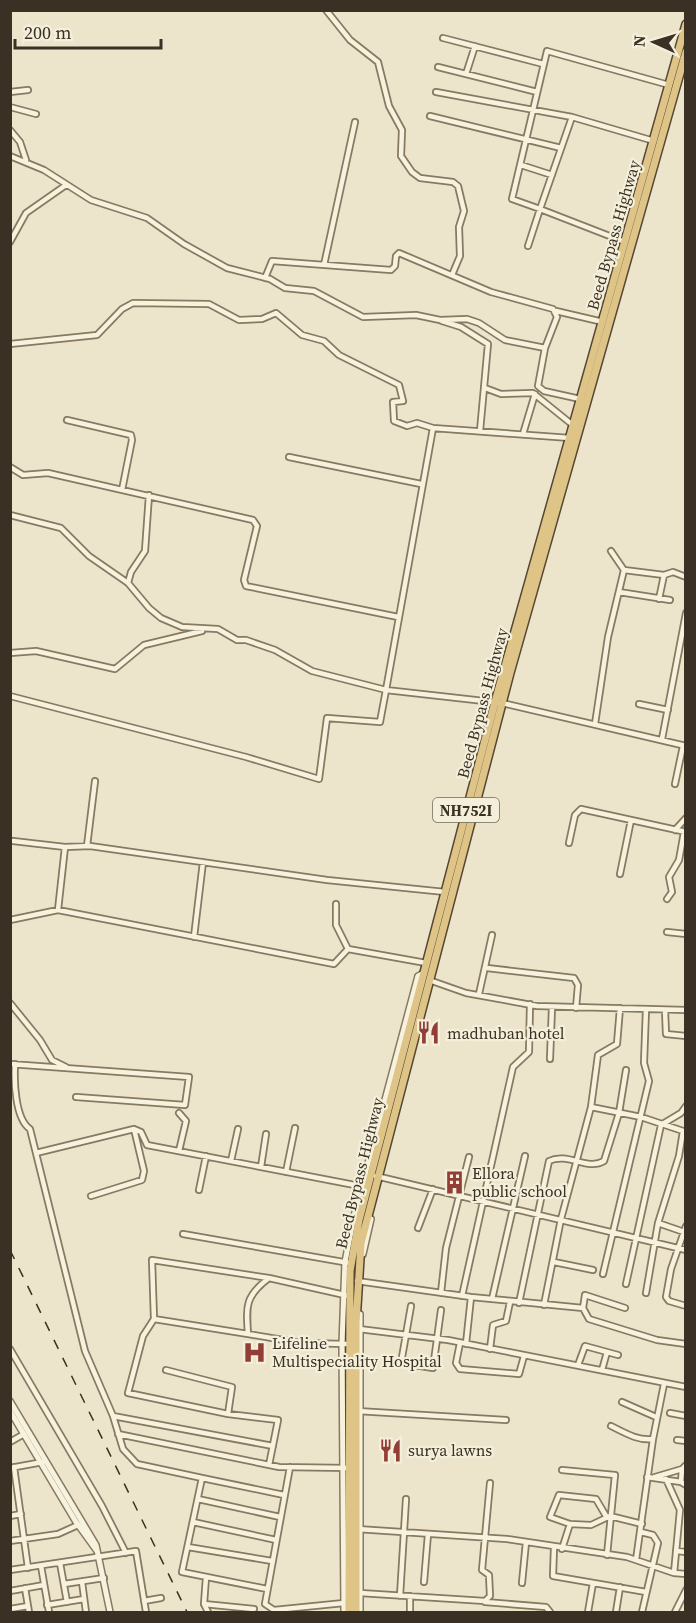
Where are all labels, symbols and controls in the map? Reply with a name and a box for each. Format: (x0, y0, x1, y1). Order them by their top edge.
scale bar (15, 12, 160, 50)
north arrow (624, 12, 684, 72)
text: 200 m (24, 20, 71, 45)
text: N (628, 34, 650, 48)
street label: Beed Bypass Highway (581, 157, 645, 313)
street label: Beed Bypass Highway (451, 624, 513, 781)
road number: NH752I (433, 798, 499, 822)
restaurant icon: madhuban hotel (416, 1020, 442, 1046)
place label: madhuban hotel (447, 1022, 565, 1044)
street label: Beed Bypass Highway (330, 1094, 389, 1251)
place label: Ellora public school (472, 1162, 567, 1202)
building icon: Ellora public school (441, 1169, 467, 1195)
place label: Lifeline Multispeciality Hospital (272, 1332, 442, 1372)
hospital icon: Lifeline Multispeciality Hospital (241, 1339, 267, 1365)
restaurant icon: surya lawns (377, 1437, 403, 1463)
place label: surya lawns (408, 1439, 492, 1461)

